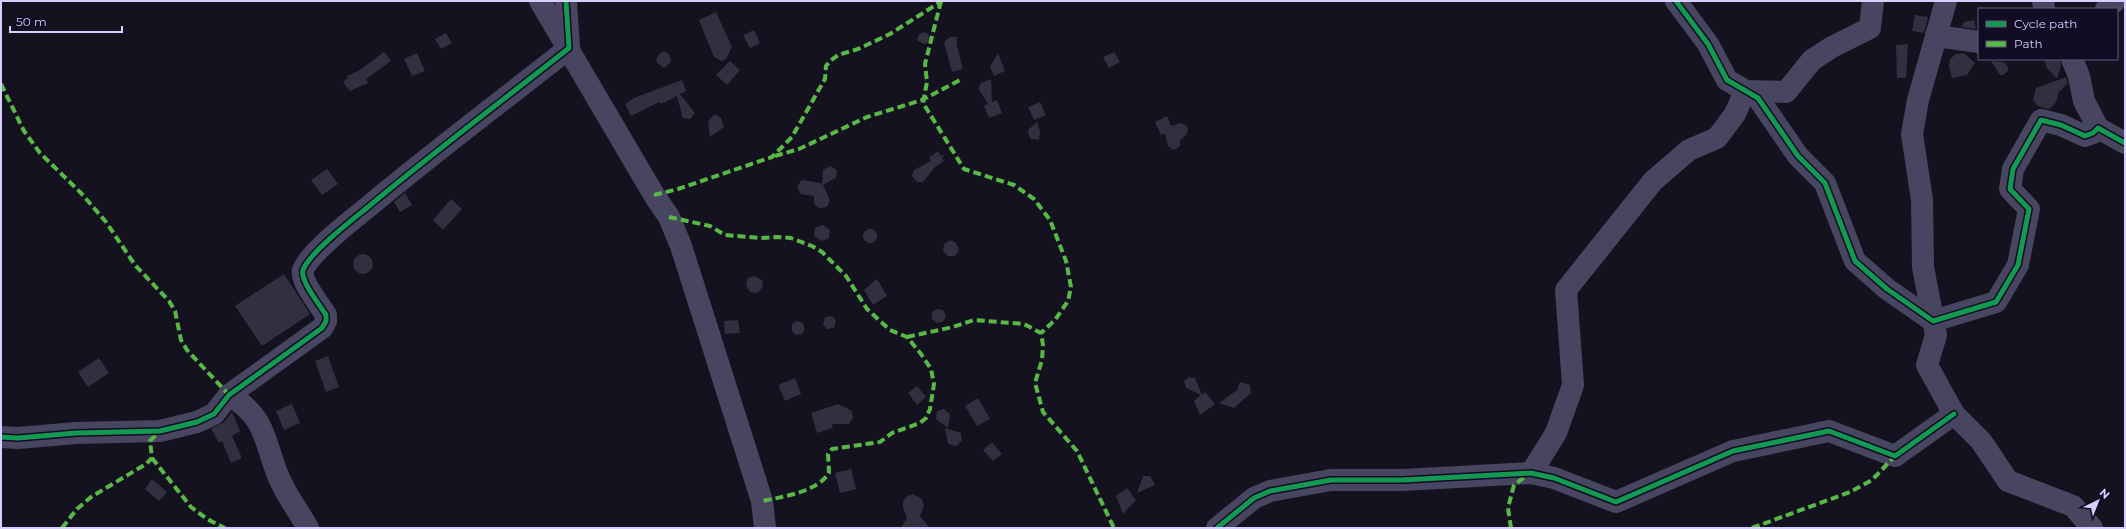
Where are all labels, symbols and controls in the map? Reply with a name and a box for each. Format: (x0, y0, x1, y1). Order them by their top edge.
scale bar (10, 8, 122, 34)
legend (1978, 8, 2118, 60)
text: 50 m (16, 14, 47, 29)
text: Cycle path (2014, 16, 2077, 31)
text: Path (2014, 36, 2043, 51)
north arrow (2078, 481, 2118, 521)
text: N (2097, 486, 2113, 502)

